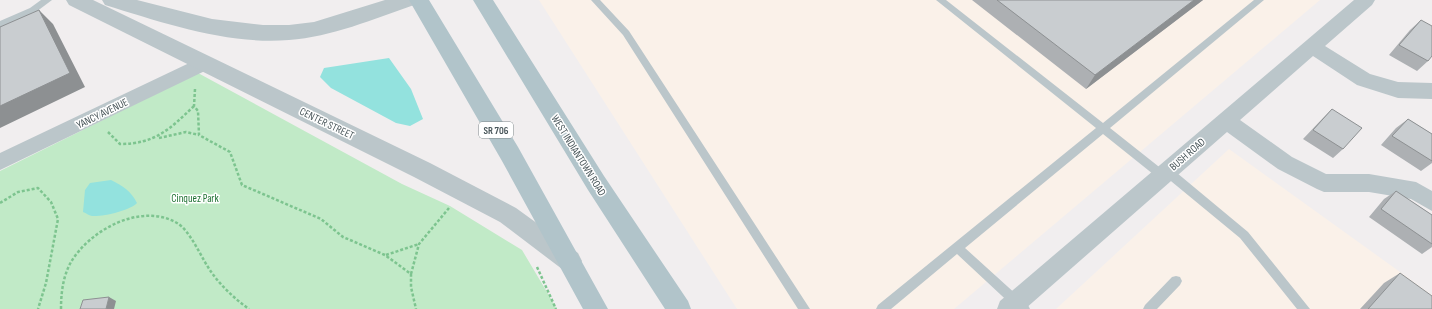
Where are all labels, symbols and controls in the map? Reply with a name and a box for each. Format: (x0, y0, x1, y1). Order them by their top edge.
street label: YANCY AVENUE (74, 95, 130, 131)
street label: CENTER STREET (297, 105, 357, 142)
street label: WEST INDIANTOWN ROAD (548, 112, 609, 198)
road number: SR 706 (479, 122, 513, 138)
street label: BUSH ROAD (1167, 135, 1208, 173)
park label: Cinquez Park (171, 192, 220, 205)

